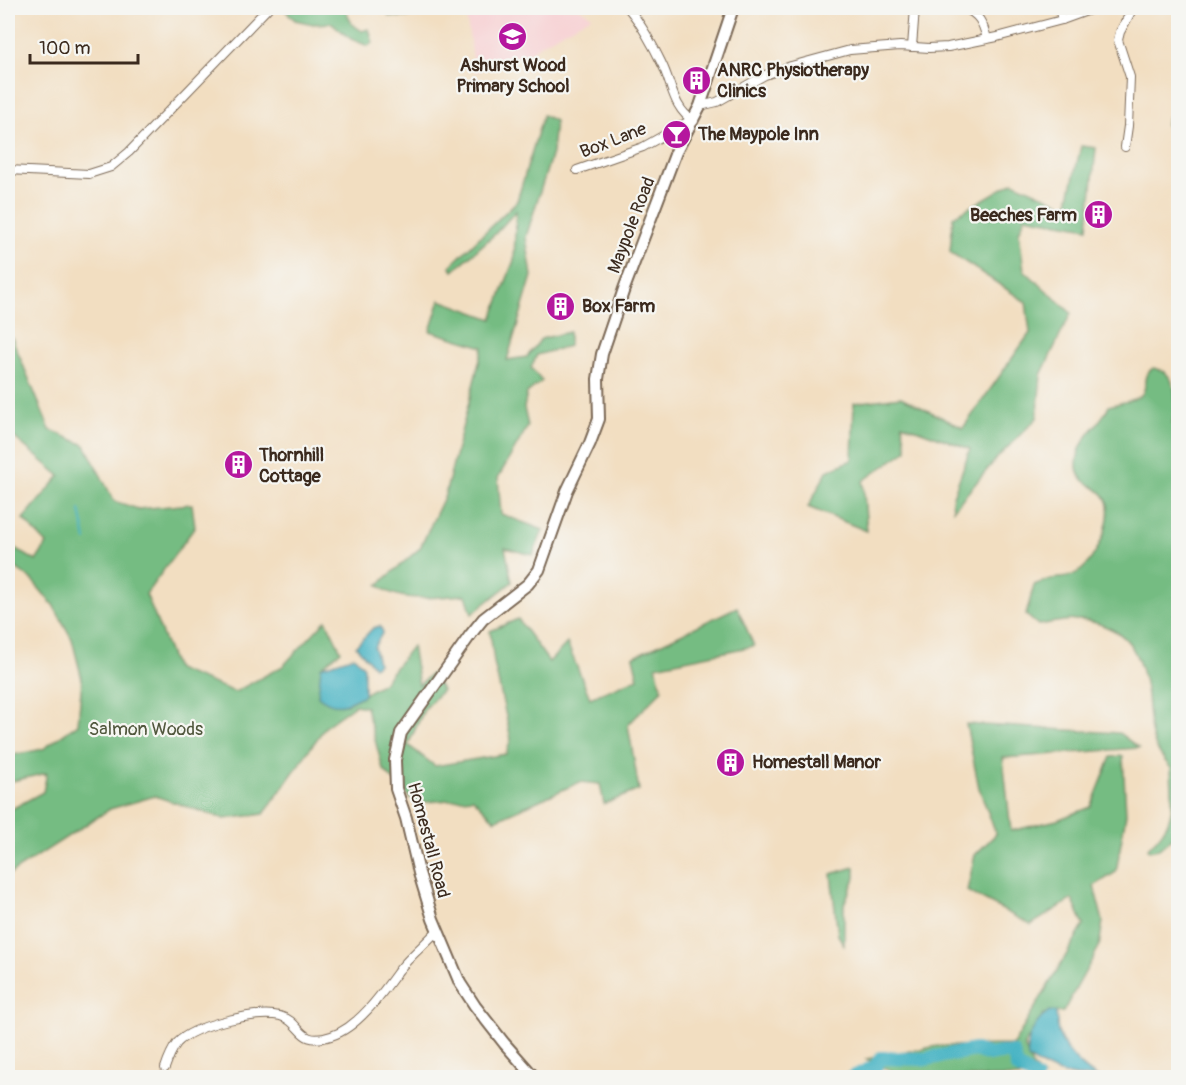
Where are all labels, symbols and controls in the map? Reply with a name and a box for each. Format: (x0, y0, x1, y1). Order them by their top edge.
school or university icon: Ashurst Wood Primary School (497, 20, 529, 52)
scale bar (30, 27, 138, 65)
text: 100 m (39, 37, 91, 60)
place label: Ashurst Wood Primary School (457, 54, 569, 98)
place label: ANRC Physiotherapy Clinics (717, 59, 869, 103)
building icon: ANRC Physiotherapy Clinics (680, 64, 712, 96)
street label: Box Lane (577, 117, 650, 164)
bar icon: The Maypole Inn (661, 118, 693, 150)
place label: The Maypole Inn (697, 123, 819, 146)
street label: Maypole Road (603, 174, 660, 277)
building icon: Beeches Farm (1082, 199, 1114, 231)
place label: Beeches Farm (970, 204, 1077, 227)
building icon: Box Farm (545, 290, 577, 322)
place label: Box Farm (582, 295, 655, 318)
place label: Thornhill Cottage (258, 444, 324, 488)
building icon: Thornhill Cottage (222, 449, 254, 481)
park label: Salmon Woods (89, 718, 203, 741)
building icon: Homestall Manor (715, 746, 747, 778)
place label: Homestall Manor (752, 751, 882, 774)
street label: Homestall Road (402, 780, 455, 900)

